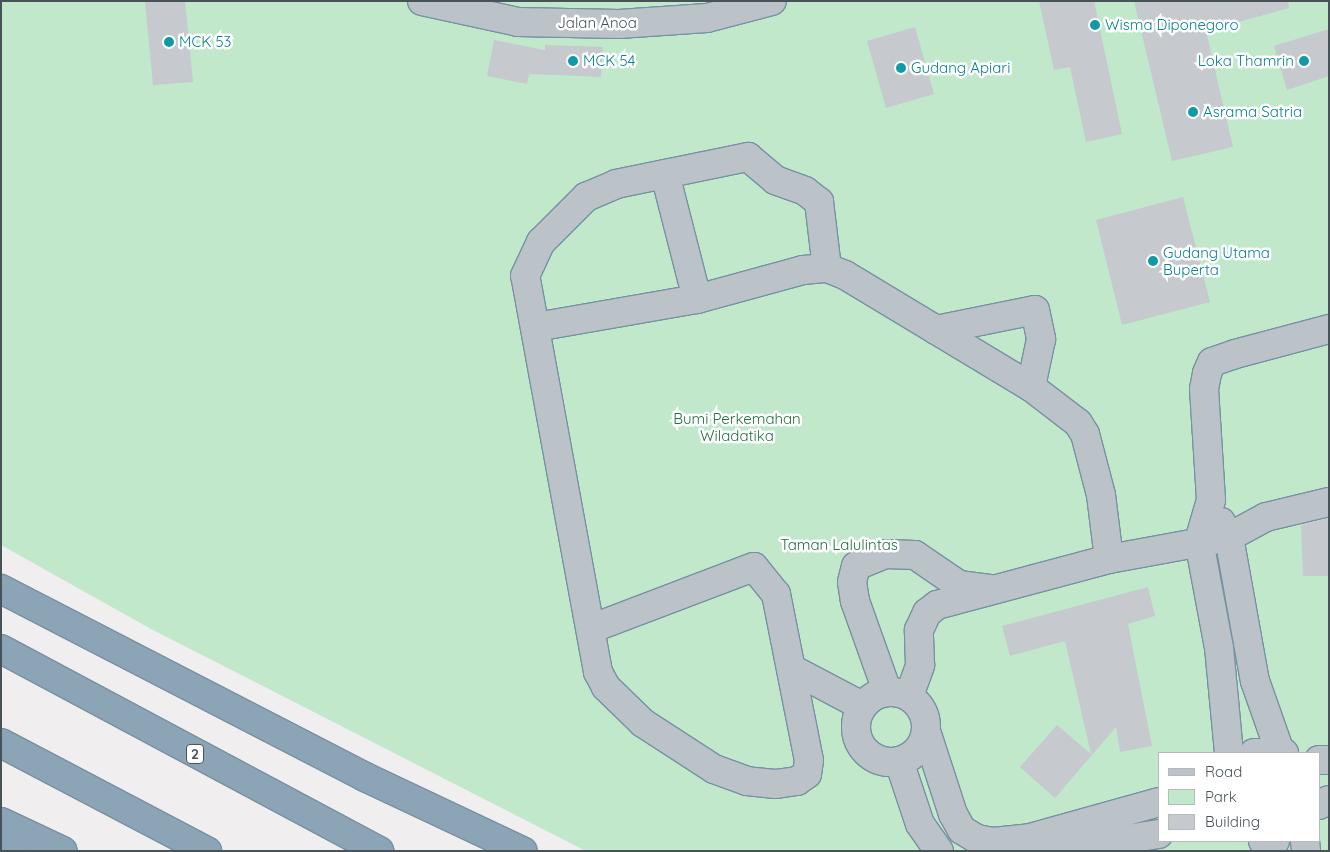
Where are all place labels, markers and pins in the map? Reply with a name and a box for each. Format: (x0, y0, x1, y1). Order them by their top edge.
place label: Wisma Diponegoro (1105, 16, 1238, 34)
marker: Wisma Diponegoro (1089, 19, 1101, 31)
place label: MCK 53 (179, 33, 231, 51)
marker: MCK 53 (163, 36, 175, 48)
place label: MCK 54 (583, 52, 635, 70)
place label: Loka Thamrin (1198, 52, 1294, 70)
marker: MCK 54 (567, 55, 579, 67)
marker: Loka Thamrin (1298, 55, 1310, 67)
place label: Gudang Apiari (911, 59, 1010, 77)
marker: Gudang Apiari (895, 62, 907, 74)
place label: Asrama Satria (1203, 103, 1302, 121)
marker: Asrama Satria (1187, 106, 1199, 118)
place label: Gudang Utama Buperta (1163, 243, 1270, 278)
marker: Gudang Utama Buperta (1147, 255, 1159, 267)

